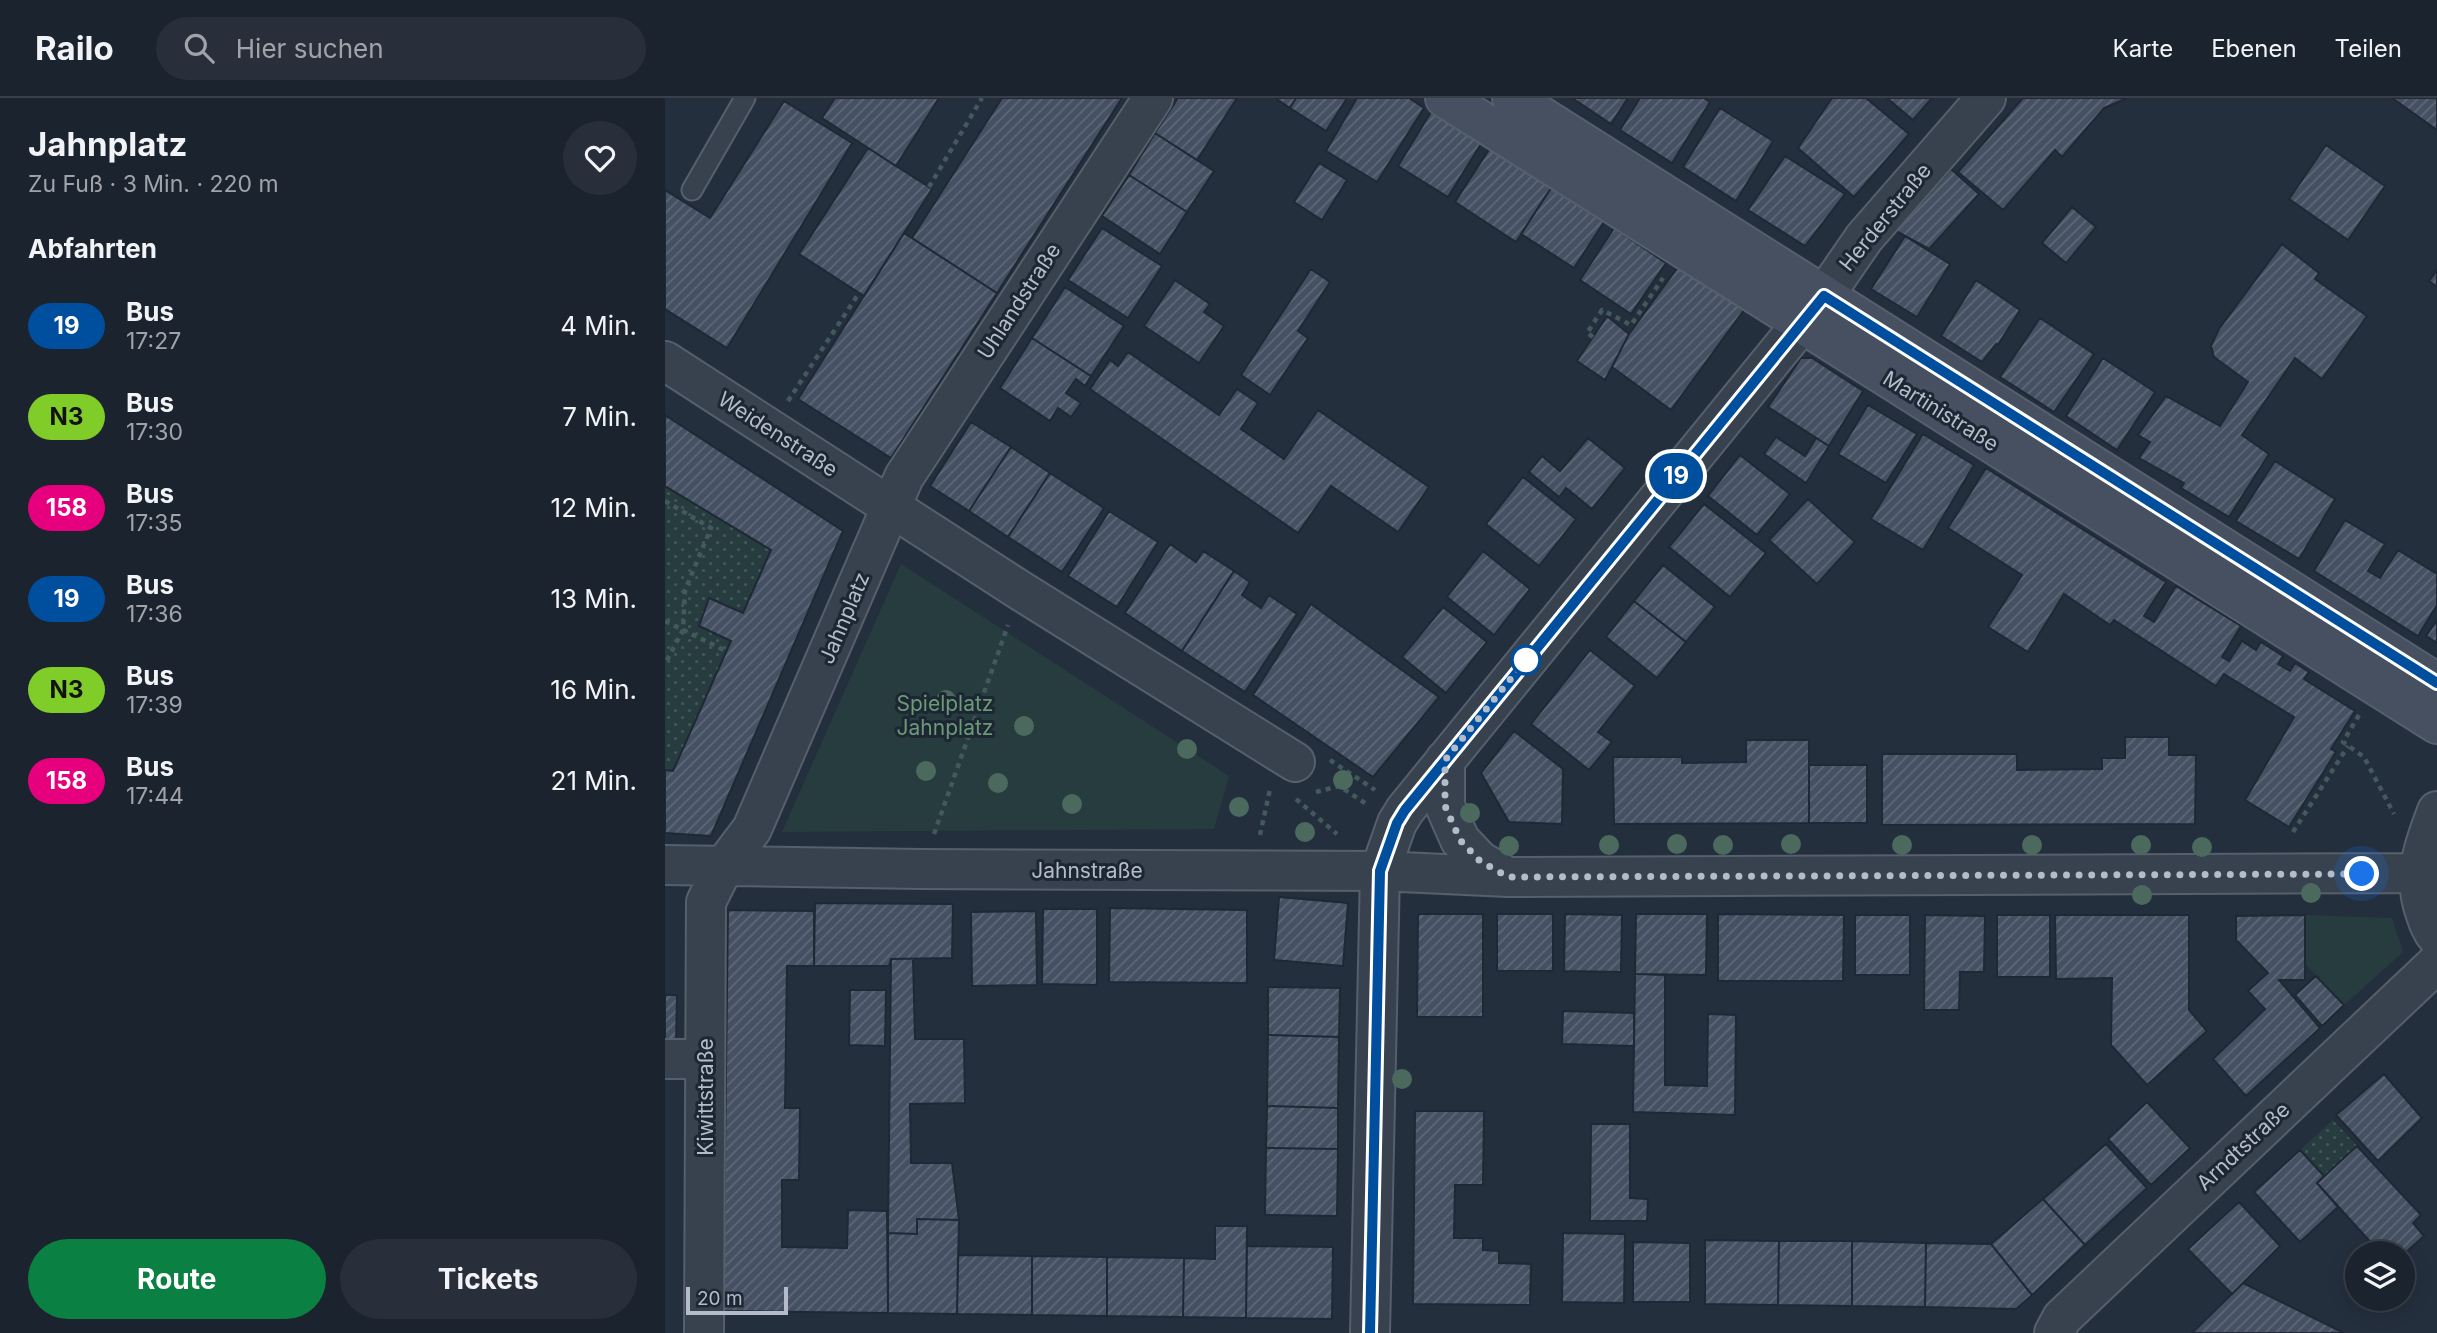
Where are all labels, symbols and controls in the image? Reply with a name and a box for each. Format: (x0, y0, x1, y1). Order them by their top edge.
search box (156, 17, 646, 80)
text: Railo (35, 28, 114, 68)
icon: search (180, 29, 218, 67)
text: Hier suchen (236, 33, 384, 64)
text: Karte (2113, 34, 2173, 63)
text: Ebenen (2211, 34, 2297, 63)
text: Teilen (2335, 34, 2402, 63)
button: heart (563, 121, 637, 195)
text: Jahnplatz (28, 124, 187, 164)
street label: Herderstraße (1834, 158, 1936, 276)
text: Zu Fuß · 3 Min. · 220 m (28, 170, 279, 198)
text: Abfahrten (28, 233, 157, 264)
street label: Uhlandstraße (972, 238, 1066, 364)
text: Bus (126, 296, 174, 327)
text: 4 Min. (560, 310, 637, 341)
text: 19 (54, 311, 79, 340)
text: 17:27 (126, 327, 181, 355)
street label: Martinistraße (1879, 366, 2003, 456)
street label: Weidenstraße (714, 386, 842, 482)
text: Bus (126, 387, 174, 418)
text: 7 Min. (562, 401, 637, 432)
text: N3 (50, 402, 83, 431)
text: 17:30 (126, 418, 183, 446)
line badge: 19 (1644, 453, 1707, 499)
text: 19 (1663, 461, 1689, 490)
text: Bus (126, 478, 174, 509)
text: 12 Min. (551, 492, 637, 523)
text: 158 (46, 493, 87, 522)
text: 17:35 (126, 509, 182, 537)
text: Bus (126, 569, 174, 600)
street label: Jahnplatz (814, 569, 874, 667)
text: 13 Min. (550, 583, 637, 614)
text: 19 (54, 584, 79, 613)
text: 17:36 (126, 600, 183, 628)
unlabelled marker (1511, 645, 1541, 675)
text: Bus (126, 660, 174, 691)
text: 16 Min. (550, 674, 637, 705)
text: N3 (50, 675, 83, 704)
text: 17:39 (126, 691, 183, 719)
park label: Spielplatz Jahnplatz (897, 691, 993, 740)
text: Bus (126, 751, 174, 782)
text: 21 Min. (551, 765, 637, 796)
text: 158 (46, 766, 87, 795)
text: 17:44 (126, 782, 184, 810)
your location (2344, 856, 2379, 891)
street label: Jahnstraße (1031, 858, 1143, 883)
street label: Kiwittstraße (693, 1038, 718, 1156)
street label: Arndtstraße (2191, 1097, 2295, 1195)
button: Route (28, 1239, 326, 1319)
button: Tickets (340, 1239, 637, 1319)
map controls (2345, 1241, 2415, 1311)
button: layers (2345, 1241, 2415, 1311)
scale bar (686, 1284, 787, 1316)
text: 20 m (697, 1287, 743, 1310)

